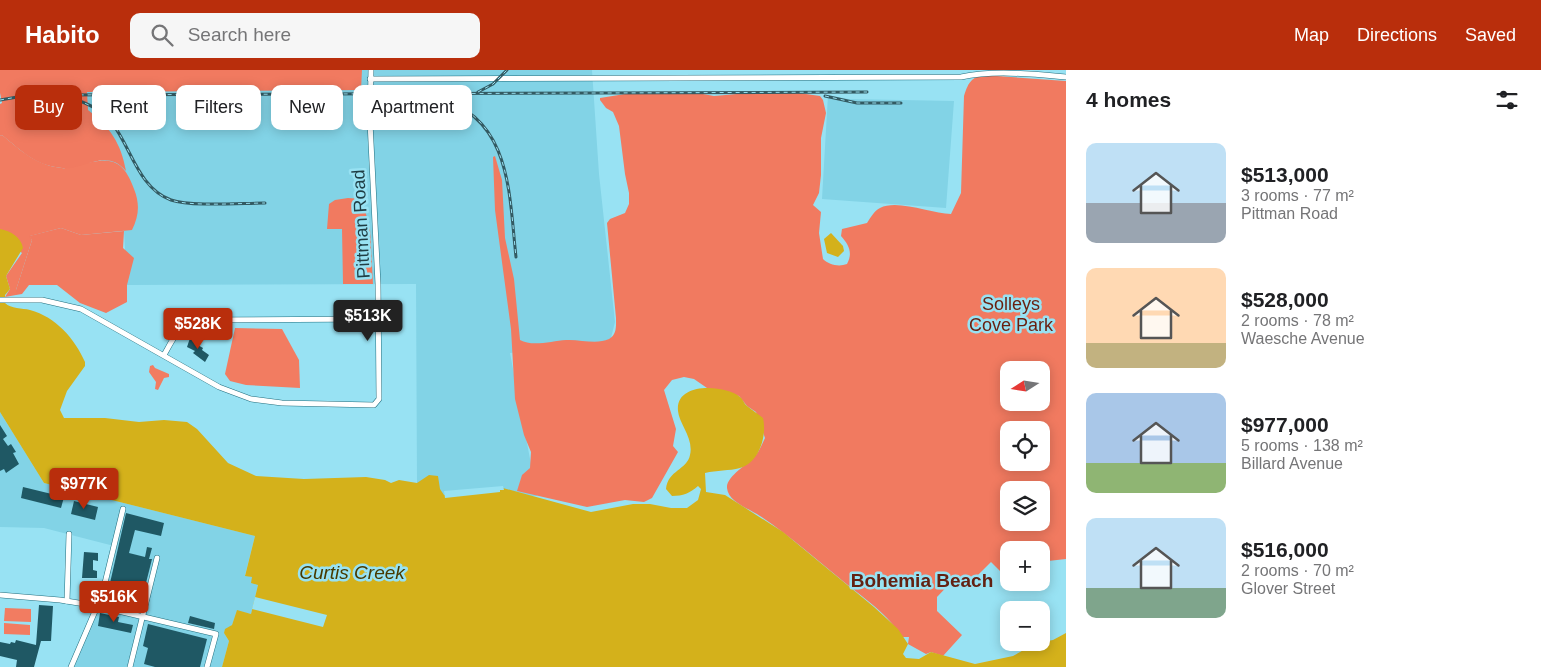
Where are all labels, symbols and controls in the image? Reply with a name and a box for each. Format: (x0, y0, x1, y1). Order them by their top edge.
search box (130, 13, 480, 58)
text: Habito (25, 21, 100, 48)
icon: search (148, 21, 176, 49)
text: Search here (188, 24, 291, 45)
text: Map (1294, 25, 1329, 45)
text: Directions (1357, 25, 1437, 45)
text: Saved (1465, 25, 1516, 45)
chip: Buy (15, 85, 82, 130)
chip: Rent (92, 85, 166, 130)
chip: Filters (176, 85, 261, 130)
chip: New (271, 85, 343, 130)
chip: Apartment (353, 85, 472, 130)
icon: filters (1493, 86, 1521, 114)
text: 4 homes (1086, 88, 1171, 111)
icon: home (1126, 163, 1186, 223)
text: $513,000 (1241, 163, 1329, 186)
street label: Pittman Road (348, 169, 374, 279)
text: 3 rooms · 77 m² (1241, 187, 1354, 204)
text: Pittman Road (1241, 205, 1338, 222)
icon: home (1126, 288, 1186, 348)
text: $528,000 (1241, 288, 1329, 311)
park label: Solleys Cove Park (969, 294, 1054, 335)
pin: $513K (333, 300, 403, 342)
text: $513K (344, 307, 392, 324)
pin: $528K (163, 308, 233, 350)
text: 2 rooms · 78 m² (1241, 312, 1354, 329)
text: $528K (174, 315, 222, 332)
text: Waesche Avenue (1241, 330, 1365, 347)
north arrow (1000, 361, 1050, 411)
map controls (1000, 361, 1050, 651)
icon: home (1126, 413, 1186, 473)
text: $977,000 (1241, 413, 1329, 436)
button: locate (1000, 421, 1050, 471)
text: 5 rooms · 138 m² (1241, 437, 1363, 454)
text: Billard Avenue (1241, 455, 1343, 472)
pin: $977K (49, 468, 119, 510)
text: $977K (60, 475, 108, 492)
button: layers (1000, 481, 1050, 531)
icon: home (1126, 538, 1186, 598)
text: $516,000 (1241, 538, 1329, 561)
button: + (1000, 541, 1050, 591)
water label: Curtis Creek (299, 562, 406, 583)
text: 2 rooms · 70 m² (1241, 562, 1354, 579)
district label: Bohemia Beach (851, 570, 993, 591)
pin: $516K (79, 580, 149, 623)
text: Glover Street (1241, 580, 1335, 597)
text: $516K (90, 588, 138, 605)
button: − (1000, 601, 1050, 651)

